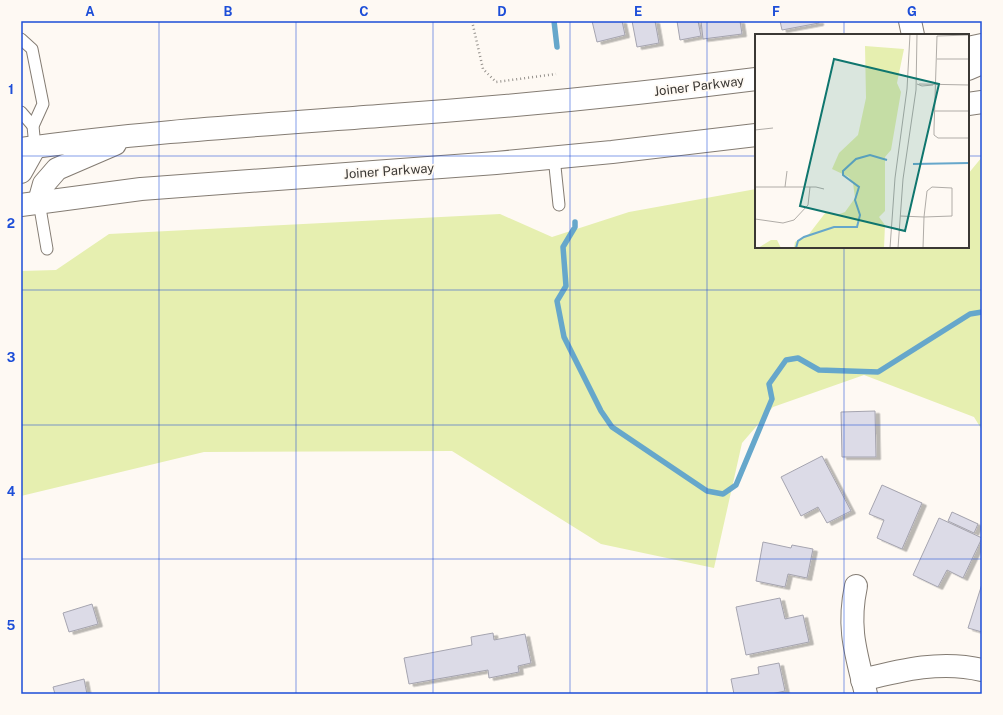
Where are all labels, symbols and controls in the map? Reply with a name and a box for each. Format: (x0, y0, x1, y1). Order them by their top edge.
text: A (85, 4, 95, 19)
text: B (224, 4, 233, 19)
text: C (359, 4, 369, 19)
text: D (497, 4, 507, 19)
text: E (634, 4, 642, 19)
text: F (772, 4, 780, 19)
text: G (907, 4, 917, 19)
inset map (755, 34, 969, 248)
street label: Joiner Parkway (653, 73, 745, 99)
text: 1 (8, 82, 14, 97)
street label: Joiner Parkway (343, 160, 435, 182)
text: 2 (7, 216, 15, 231)
text: 3 (7, 350, 16, 365)
text: 4 (7, 484, 16, 499)
text: 5 (7, 618, 16, 633)

